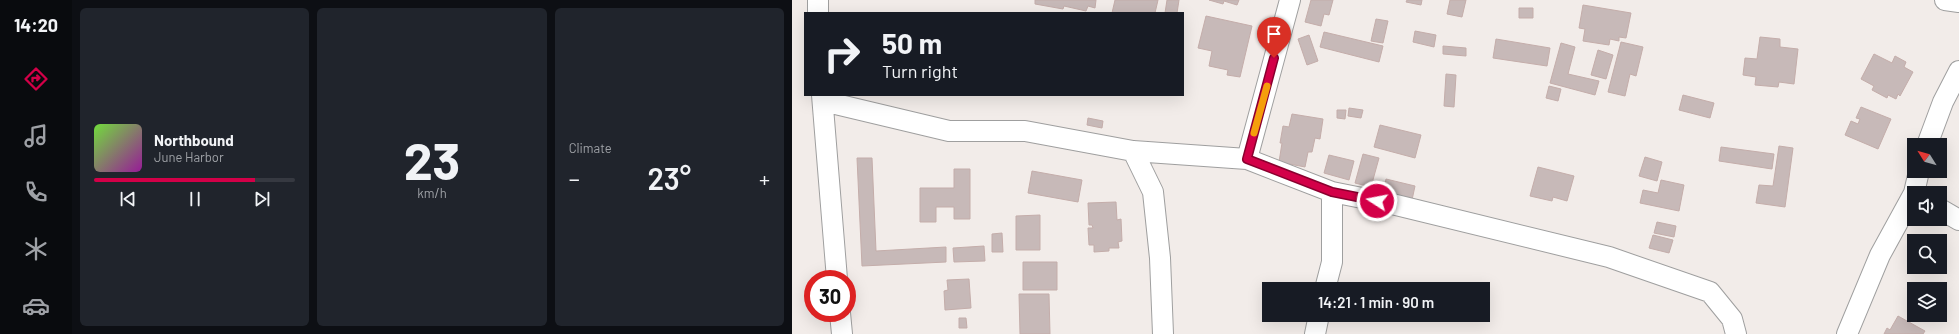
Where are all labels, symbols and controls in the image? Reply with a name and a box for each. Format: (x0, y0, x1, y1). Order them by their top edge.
text: 14:20 (14, 14, 58, 36)
pin (1257, 17, 1291, 58)
icon: arrive (1263, 23, 1285, 45)
text: 50 m (882, 26, 942, 60)
icon: right (816, 28, 868, 80)
text: Turn right (882, 60, 958, 82)
icon: directions (22, 65, 50, 93)
icon: music (22, 122, 50, 150)
text: 23 (404, 128, 460, 190)
text: Northbound (154, 131, 234, 149)
north arrow (1907, 138, 1947, 178)
map controls (1907, 138, 1947, 322)
text: Climate (569, 140, 612, 156)
text: June Harbor (154, 149, 224, 165)
text: 23° (648, 160, 691, 196)
text: − (569, 165, 580, 191)
text: + (759, 165, 770, 191)
icon: phone (22, 178, 50, 206)
position arrow (1356, 180, 1398, 222)
text: km/h (417, 185, 447, 201)
button: sound (1907, 186, 1947, 226)
icon: previous (117, 188, 139, 210)
icon: pause (184, 188, 206, 210)
icon: next (251, 188, 273, 210)
button: search (1907, 234, 1947, 274)
icon: climate (22, 235, 50, 263)
speed limit sign: 30 (804, 270, 856, 322)
button: layers (1907, 282, 1947, 322)
icon: car (22, 292, 50, 320)
text: 14:21 · 1 min · 90 m (1318, 293, 1434, 311)

